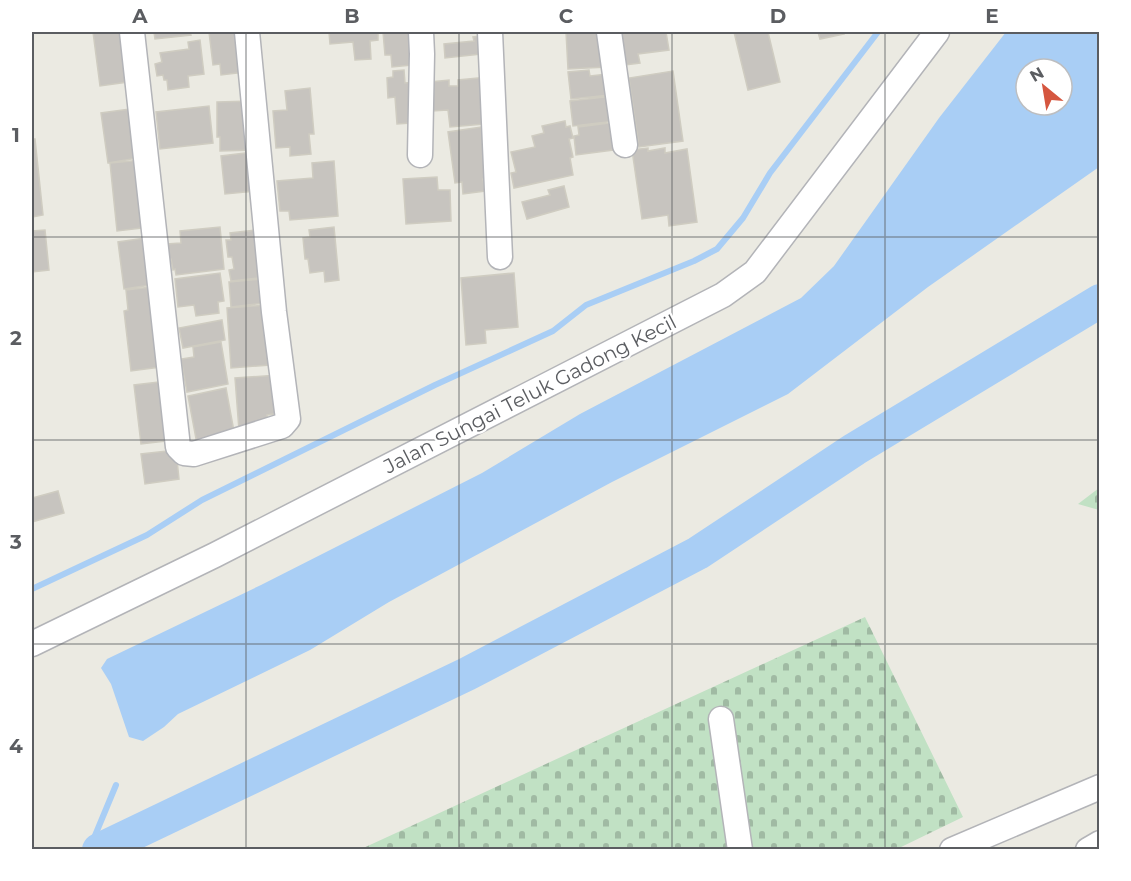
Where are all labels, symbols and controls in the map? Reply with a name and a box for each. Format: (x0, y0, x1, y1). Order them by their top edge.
text: A (131, 4, 148, 28)
text: B (344, 4, 360, 28)
text: C (559, 4, 574, 28)
text: D (770, 4, 786, 28)
text: E (985, 4, 999, 28)
north arrow (1014, 57, 1074, 117)
text: N (1026, 63, 1047, 86)
text: 1 (12, 123, 20, 147)
street label: Jalan Sungai Teluk Gadong Kecil (379, 310, 680, 479)
text: 2 (10, 326, 22, 350)
text: 3 (9, 530, 22, 554)
text: 4 (9, 734, 23, 758)

